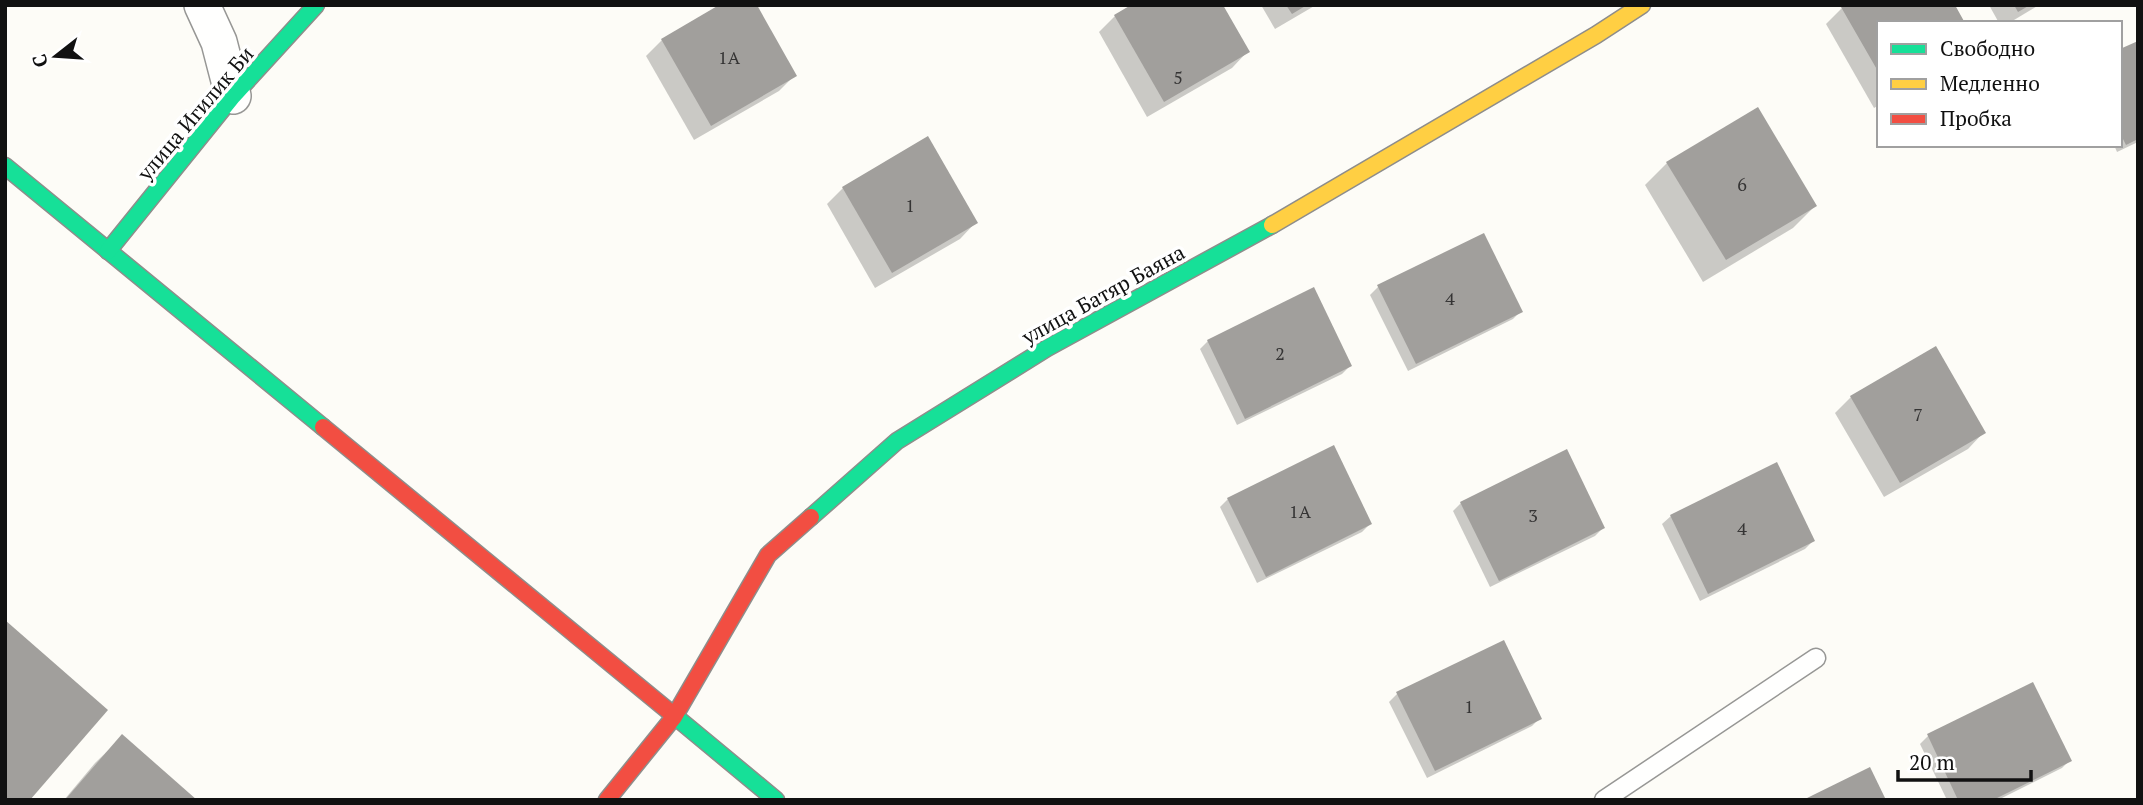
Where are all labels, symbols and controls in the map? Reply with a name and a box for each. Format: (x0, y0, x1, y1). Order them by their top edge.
north arrow (21, 21, 91, 91)
legend (1877, 21, 2122, 147)
text: Свободно (1940, 34, 2035, 62)
street label: улица Игилик Би (130, 40, 259, 187)
house number: 1А (718, 45, 741, 69)
text: С (25, 52, 53, 71)
house number: 5 (1173, 65, 1183, 89)
text: Медленно (1940, 69, 2040, 97)
text: Пробка (1940, 104, 2012, 132)
house number: 6 (1737, 172, 1747, 196)
house number: 1 (905, 193, 915, 217)
street label: улица Батяр Баяна (1016, 237, 1190, 351)
house number: 4 (1445, 286, 1455, 310)
house number: 2 (1275, 341, 1285, 365)
house number: 7 (1913, 402, 1923, 426)
house number: 1А (1289, 499, 1312, 523)
house number: 3 (1528, 503, 1538, 527)
house number: 4 (1737, 516, 1747, 540)
house number: 1 (1464, 694, 1474, 718)
scale bar (1898, 738, 2031, 782)
text: 20 m (1909, 748, 1955, 776)

